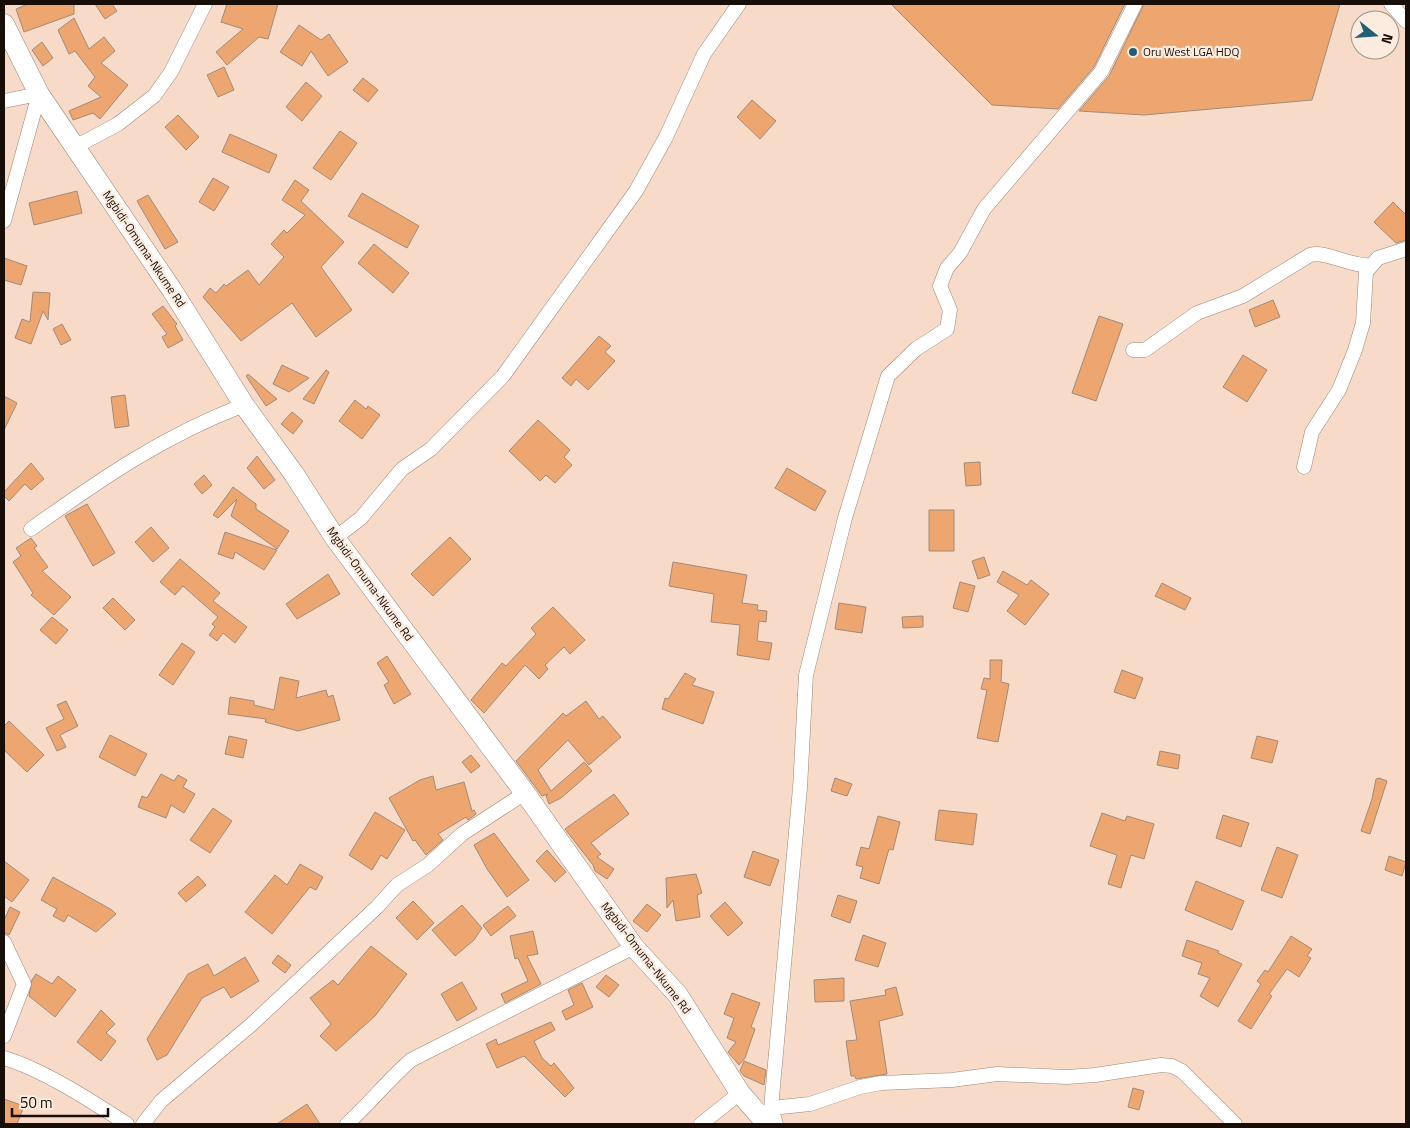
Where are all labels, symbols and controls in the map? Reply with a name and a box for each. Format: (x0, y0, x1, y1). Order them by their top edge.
north arrow (1350, 10, 1400, 60)
text: N (1376, 31, 1399, 47)
place label: Oru West LGA HDQ (1143, 42, 1240, 61)
marker: Oru West LGA HDQ (1127, 46, 1139, 58)
street label: Mgbidi-Omuma-Nkume Rd (98, 186, 191, 311)
street label: Mgbidi-Omuma-Nkume Rd (322, 522, 419, 645)
street label: Mgbidi-Omuma-Nkume Rd (597, 898, 696, 1018)
scale bar (12, 1086, 109, 1118)
text: 50 m (20, 1091, 53, 1114)

